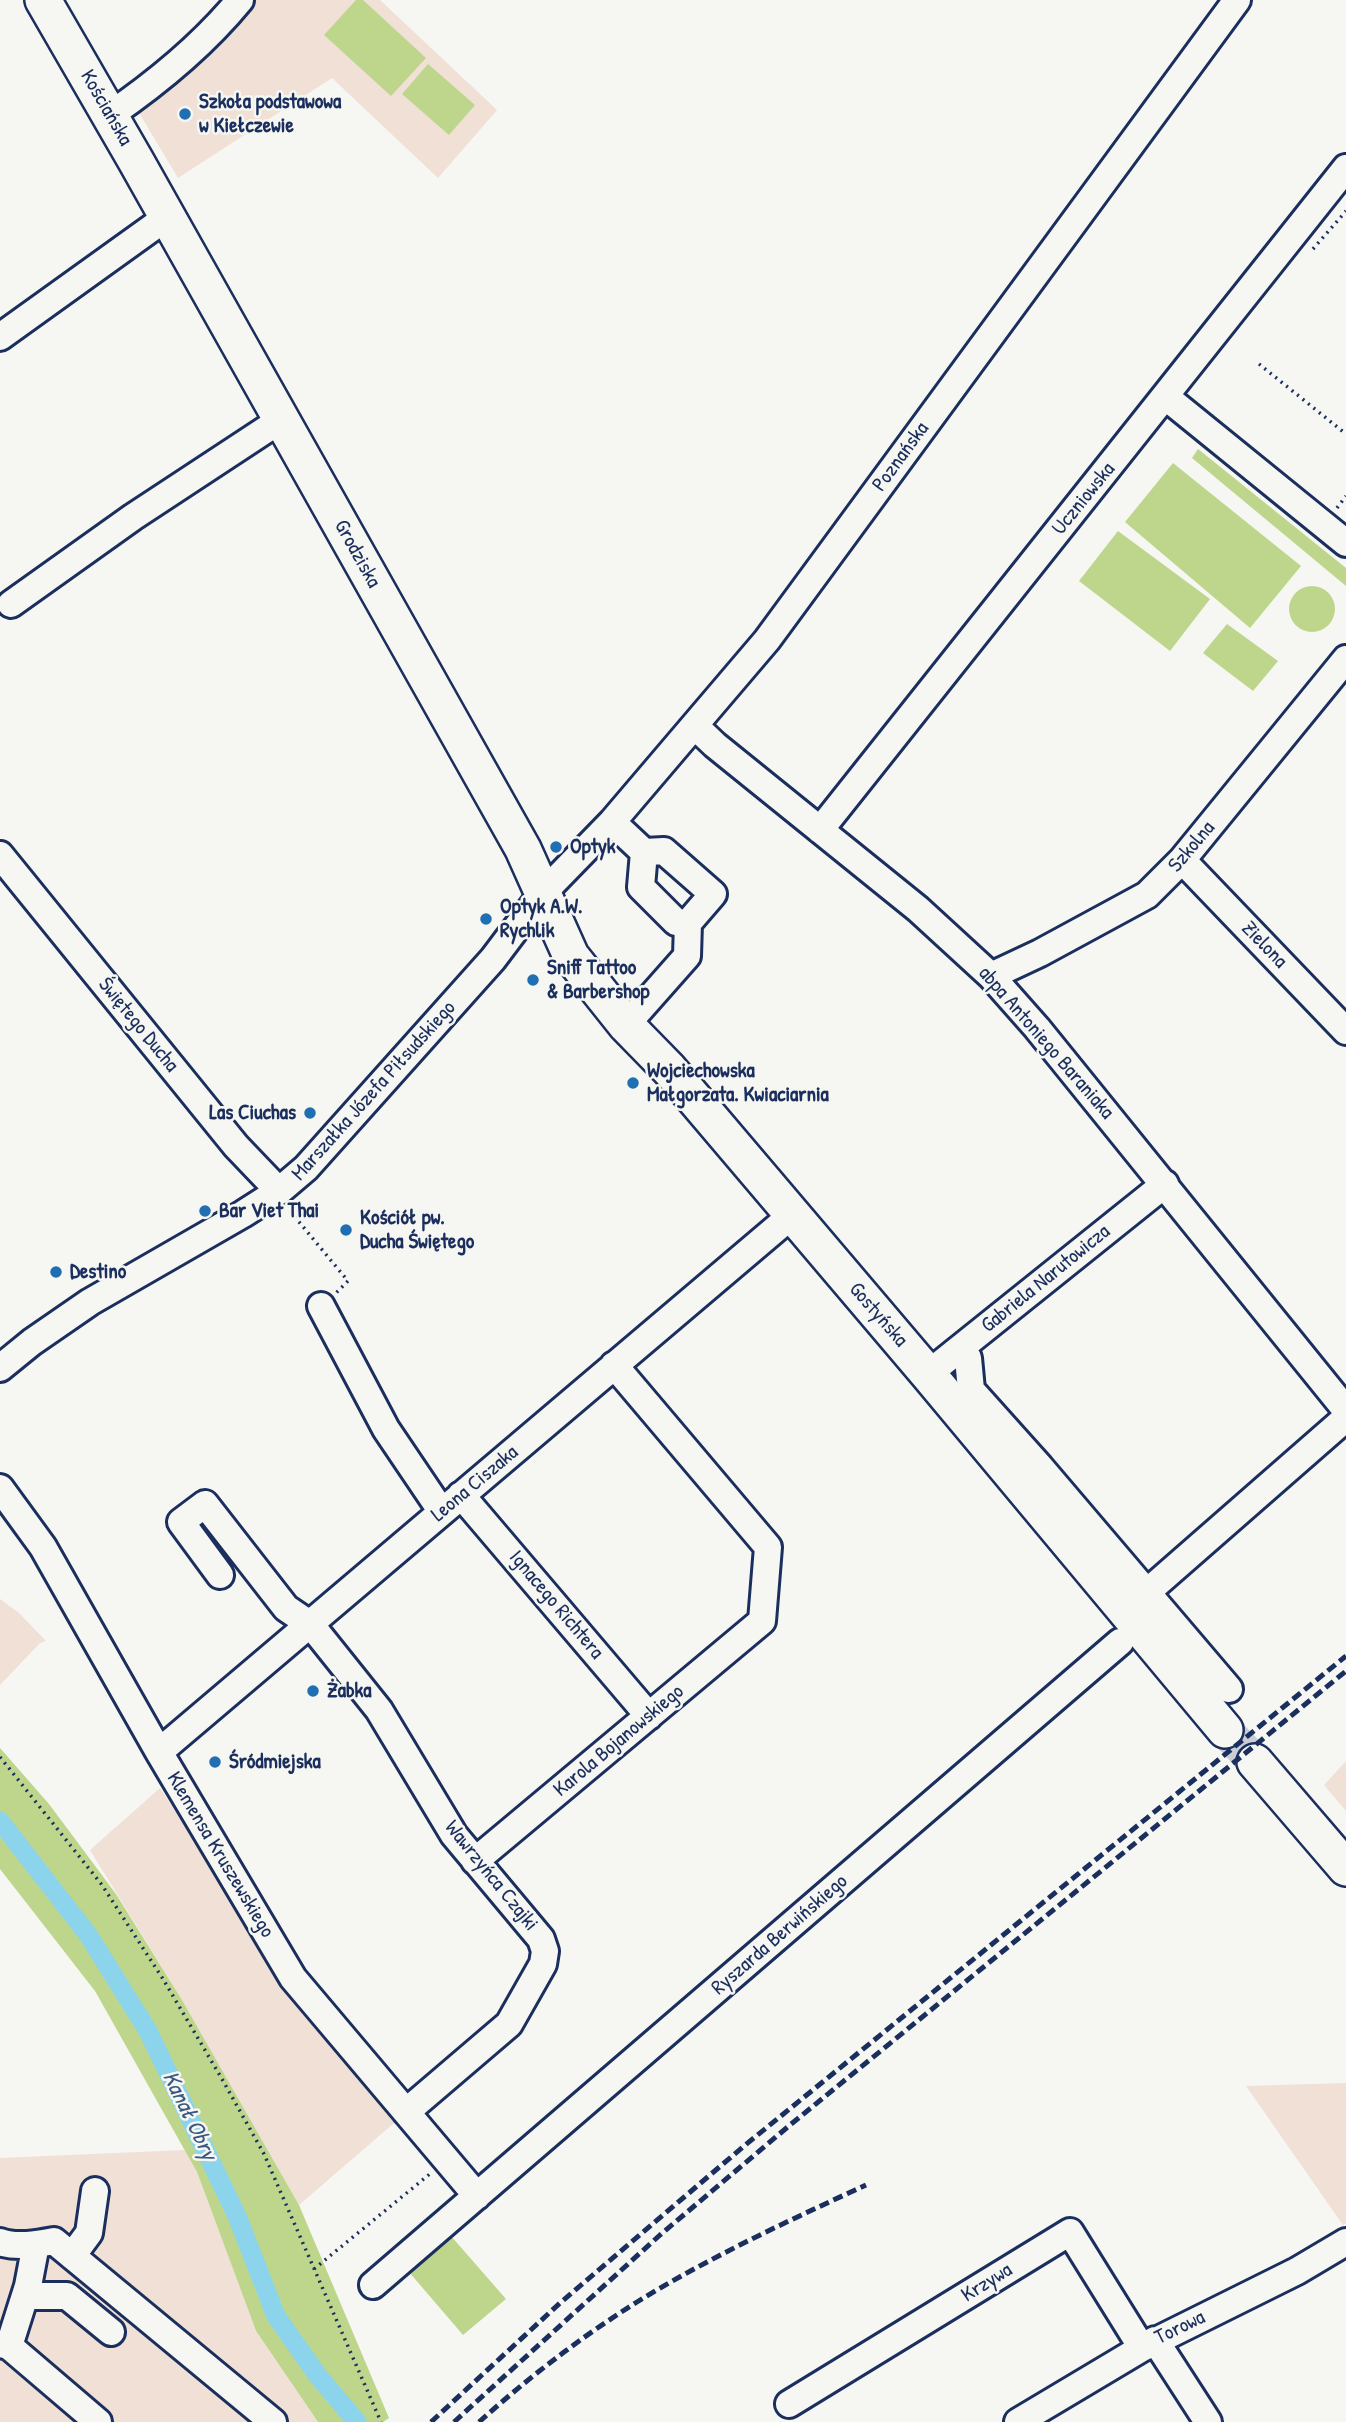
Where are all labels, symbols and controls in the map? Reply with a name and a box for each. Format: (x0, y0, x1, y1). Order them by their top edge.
street label: Kościańska (74, 66, 138, 150)
place label: Szkoła podstawowa w Kiełczewie (199, 89, 341, 139)
marker: Szkoła podstawowa w Kiełczewie (177, 106, 193, 122)
street label: Poznańska (867, 417, 935, 497)
street label: Uczniowska (1047, 458, 1121, 540)
street label: Grodziska (328, 516, 386, 592)
street label: Szkolna (1163, 816, 1221, 878)
place label: Optyk (570, 834, 615, 860)
marker: Optyk (548, 839, 564, 855)
place label: Optyk A.W. Rychlik (500, 894, 582, 944)
marker: Optyk A.W. Rychlik (478, 911, 494, 927)
street label: Zielona (1236, 916, 1292, 974)
place label: Sniff Tattoo & Barbershop (547, 955, 649, 1005)
street label: abpa Antoniego Baraniaka (973, 961, 1119, 1125)
marker: Sniff Tattoo & Barbershop (525, 972, 541, 988)
street label: Świętego Ducha (92, 973, 184, 1077)
street label: Marszałka Józefa Piłsudskiego (287, 996, 461, 1186)
place label: Wojciechowska Małgorzata. Kwiaciarnia (647, 1058, 829, 1108)
marker: Wojciechowska Małgorzata. Kwiaciarnia (625, 1075, 641, 1091)
place label: Las Ciuchas (209, 1100, 296, 1126)
marker: Las Ciuchas (302, 1105, 318, 1121)
place label: Bar Viet Thai (219, 1198, 319, 1224)
marker: Bar Viet Thai (197, 1203, 213, 1219)
place label: Kościół pw. Ducha Świętego (360, 1205, 474, 1255)
street label: Gabriela Narutowicza (977, 1219, 1115, 1339)
marker: Kościół pw. Ducha Świętego (338, 1222, 354, 1238)
place label: Destino (70, 1259, 126, 1285)
marker: Destino (48, 1264, 64, 1280)
street label: Gostyńska (843, 1278, 913, 1352)
street label: Leona Ciszaka (426, 1440, 524, 1528)
street label: Ignacego Richtera (503, 1545, 609, 1665)
place label: Żabka (327, 1678, 371, 1704)
street label: Karola Bojanowskiego (549, 1679, 689, 1803)
marker: Żabka (305, 1683, 321, 1699)
place label: Śródmiejska (229, 1749, 321, 1775)
marker: Śródmiejska (207, 1754, 223, 1770)
street label: Klemensa Kruszewskiego (161, 1768, 279, 1942)
street label: Wawrzyńca Czajki (439, 1816, 543, 1936)
street label: Ryszarda Berwińskiego (707, 1869, 853, 2001)
water label: Kanał Obry (156, 2067, 222, 2165)
street label: Krzywa (957, 2258, 1017, 2308)
street label: Torowa (1151, 2305, 1209, 2351)

